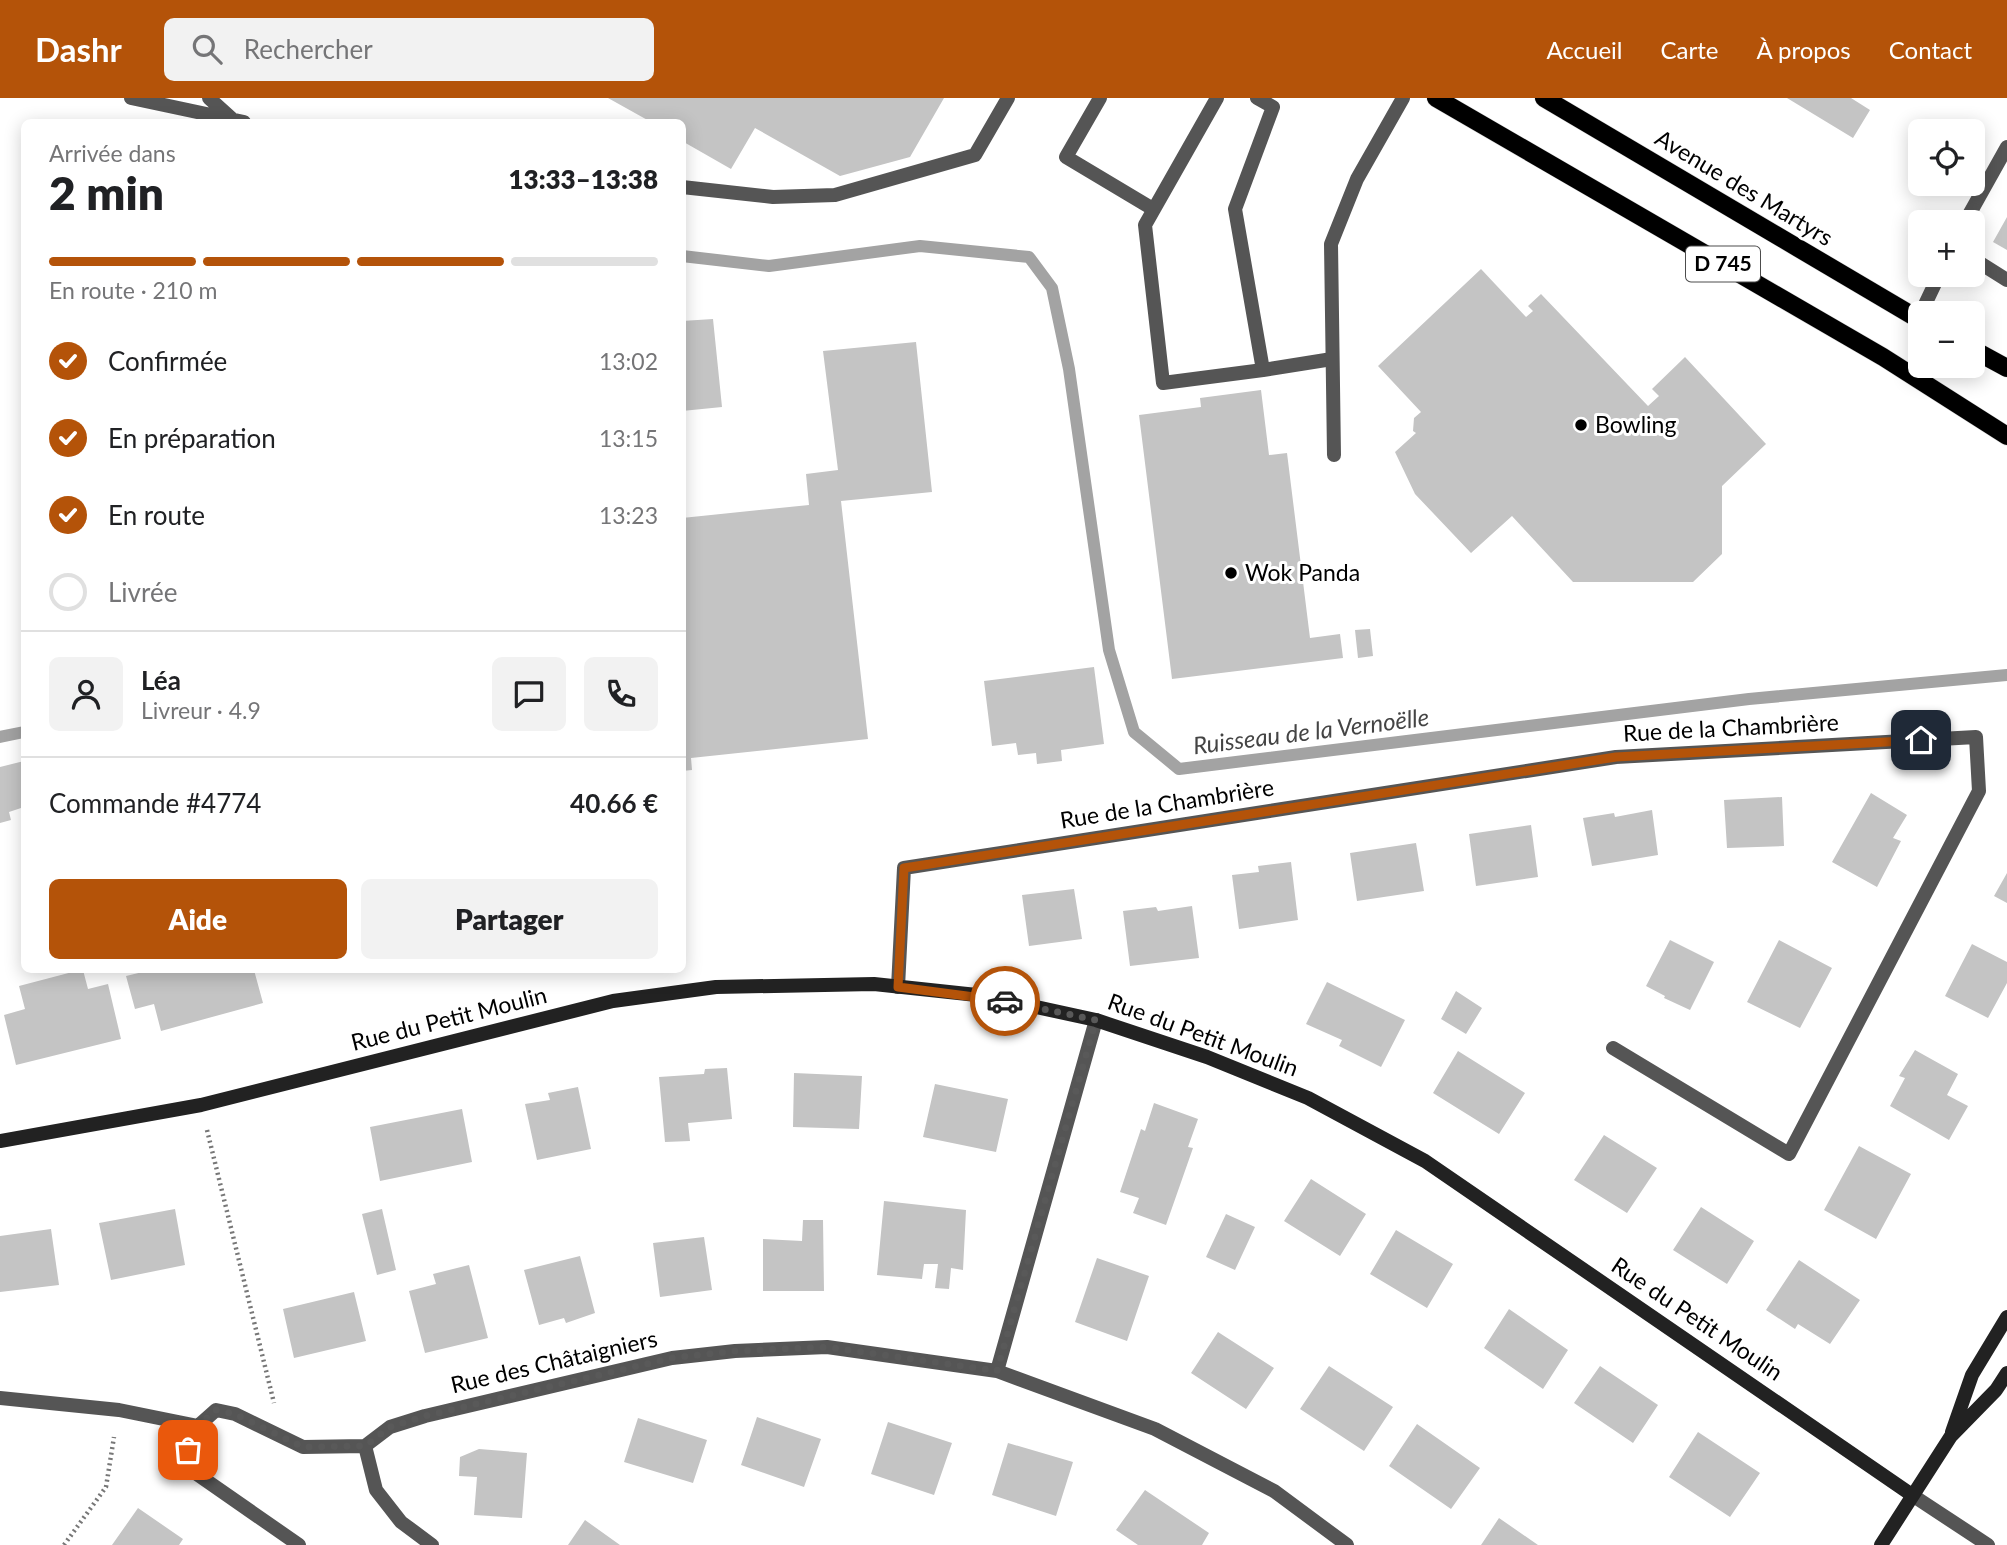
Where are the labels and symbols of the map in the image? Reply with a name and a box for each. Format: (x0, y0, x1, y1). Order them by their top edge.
street label: Avenue des Martyrs (1651, 123, 1838, 251)
road number: D 745 (1686, 246, 1760, 282)
place label: Bowling (1595, 410, 1676, 438)
marker: Bowling (1573, 417, 1589, 433)
place label: Wok Panda (1245, 558, 1360, 586)
marker: Wok Panda (1223, 565, 1239, 581)
water label: Ruisseau de la Vernoëlle (1191, 702, 1430, 759)
street label: Rue de la Chambrière (1622, 707, 1840, 747)
pin (1891, 710, 1951, 770)
street label: Rue de la Chambrière (1058, 772, 1276, 834)
courier (970, 966, 1040, 1036)
street label: Rue du Petit Moulin (348, 980, 549, 1056)
street label: Rue du Petit Moulin (1104, 987, 1302, 1082)
street label: Rue du Petit Moulin (1607, 1250, 1789, 1386)
street label: Rue des Châtaigniers (448, 1324, 660, 1398)
pin (158, 1420, 218, 1480)

